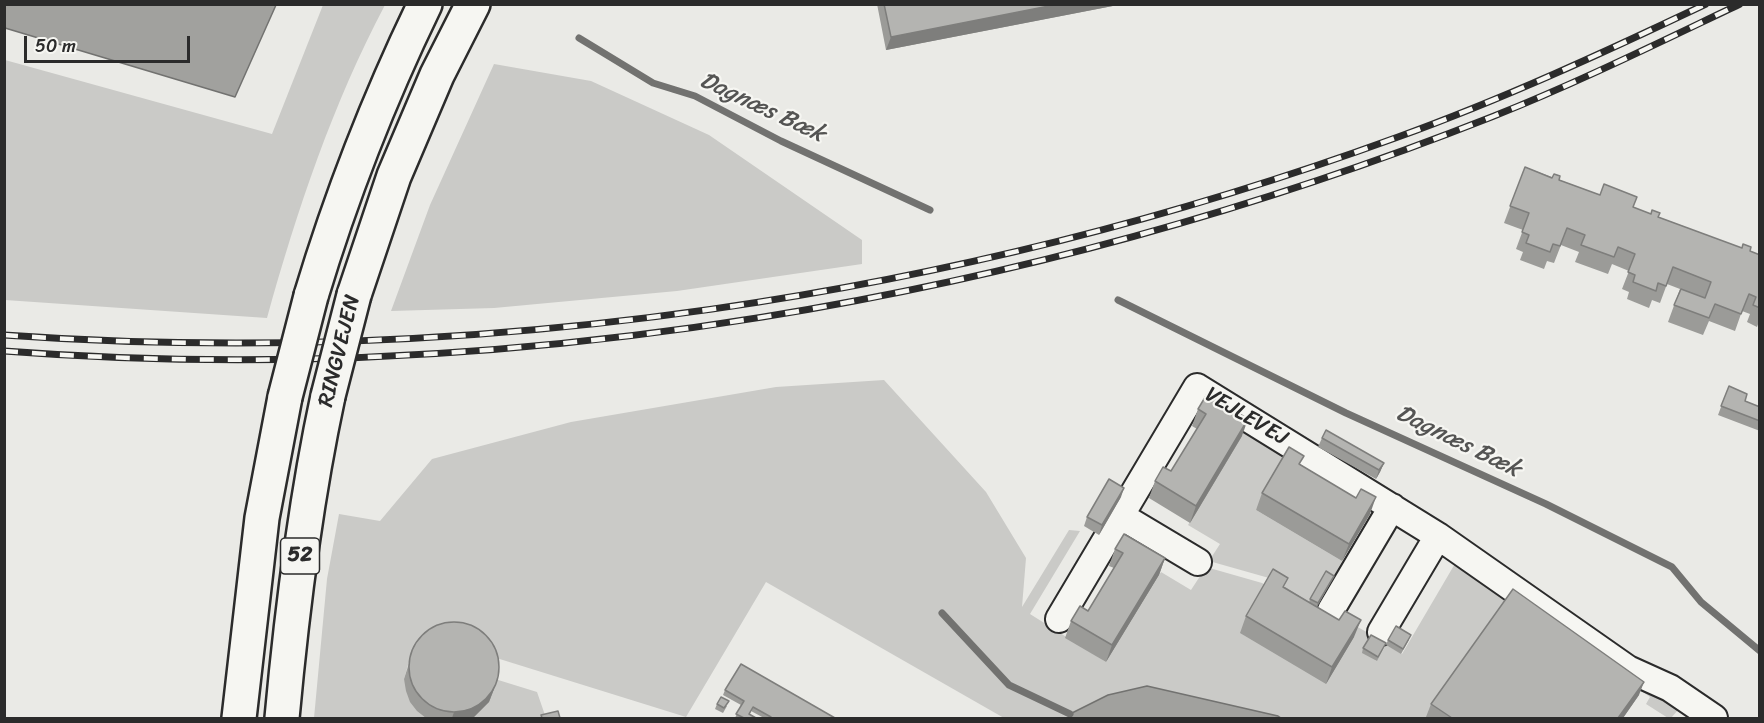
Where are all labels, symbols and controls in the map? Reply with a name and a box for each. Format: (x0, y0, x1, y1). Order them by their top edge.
scale bar (27, 24, 194, 62)
text: 50 m (35, 30, 76, 62)
water label: Dagnæs Bæk (695, 66, 829, 150)
street label: RINGVEJEN (313, 292, 367, 410)
street label: VEJLEVEJ (1200, 382, 1292, 452)
water label: Dagnæs Bæk (1391, 400, 1525, 484)
road number: 52 (280, 538, 320, 574)

